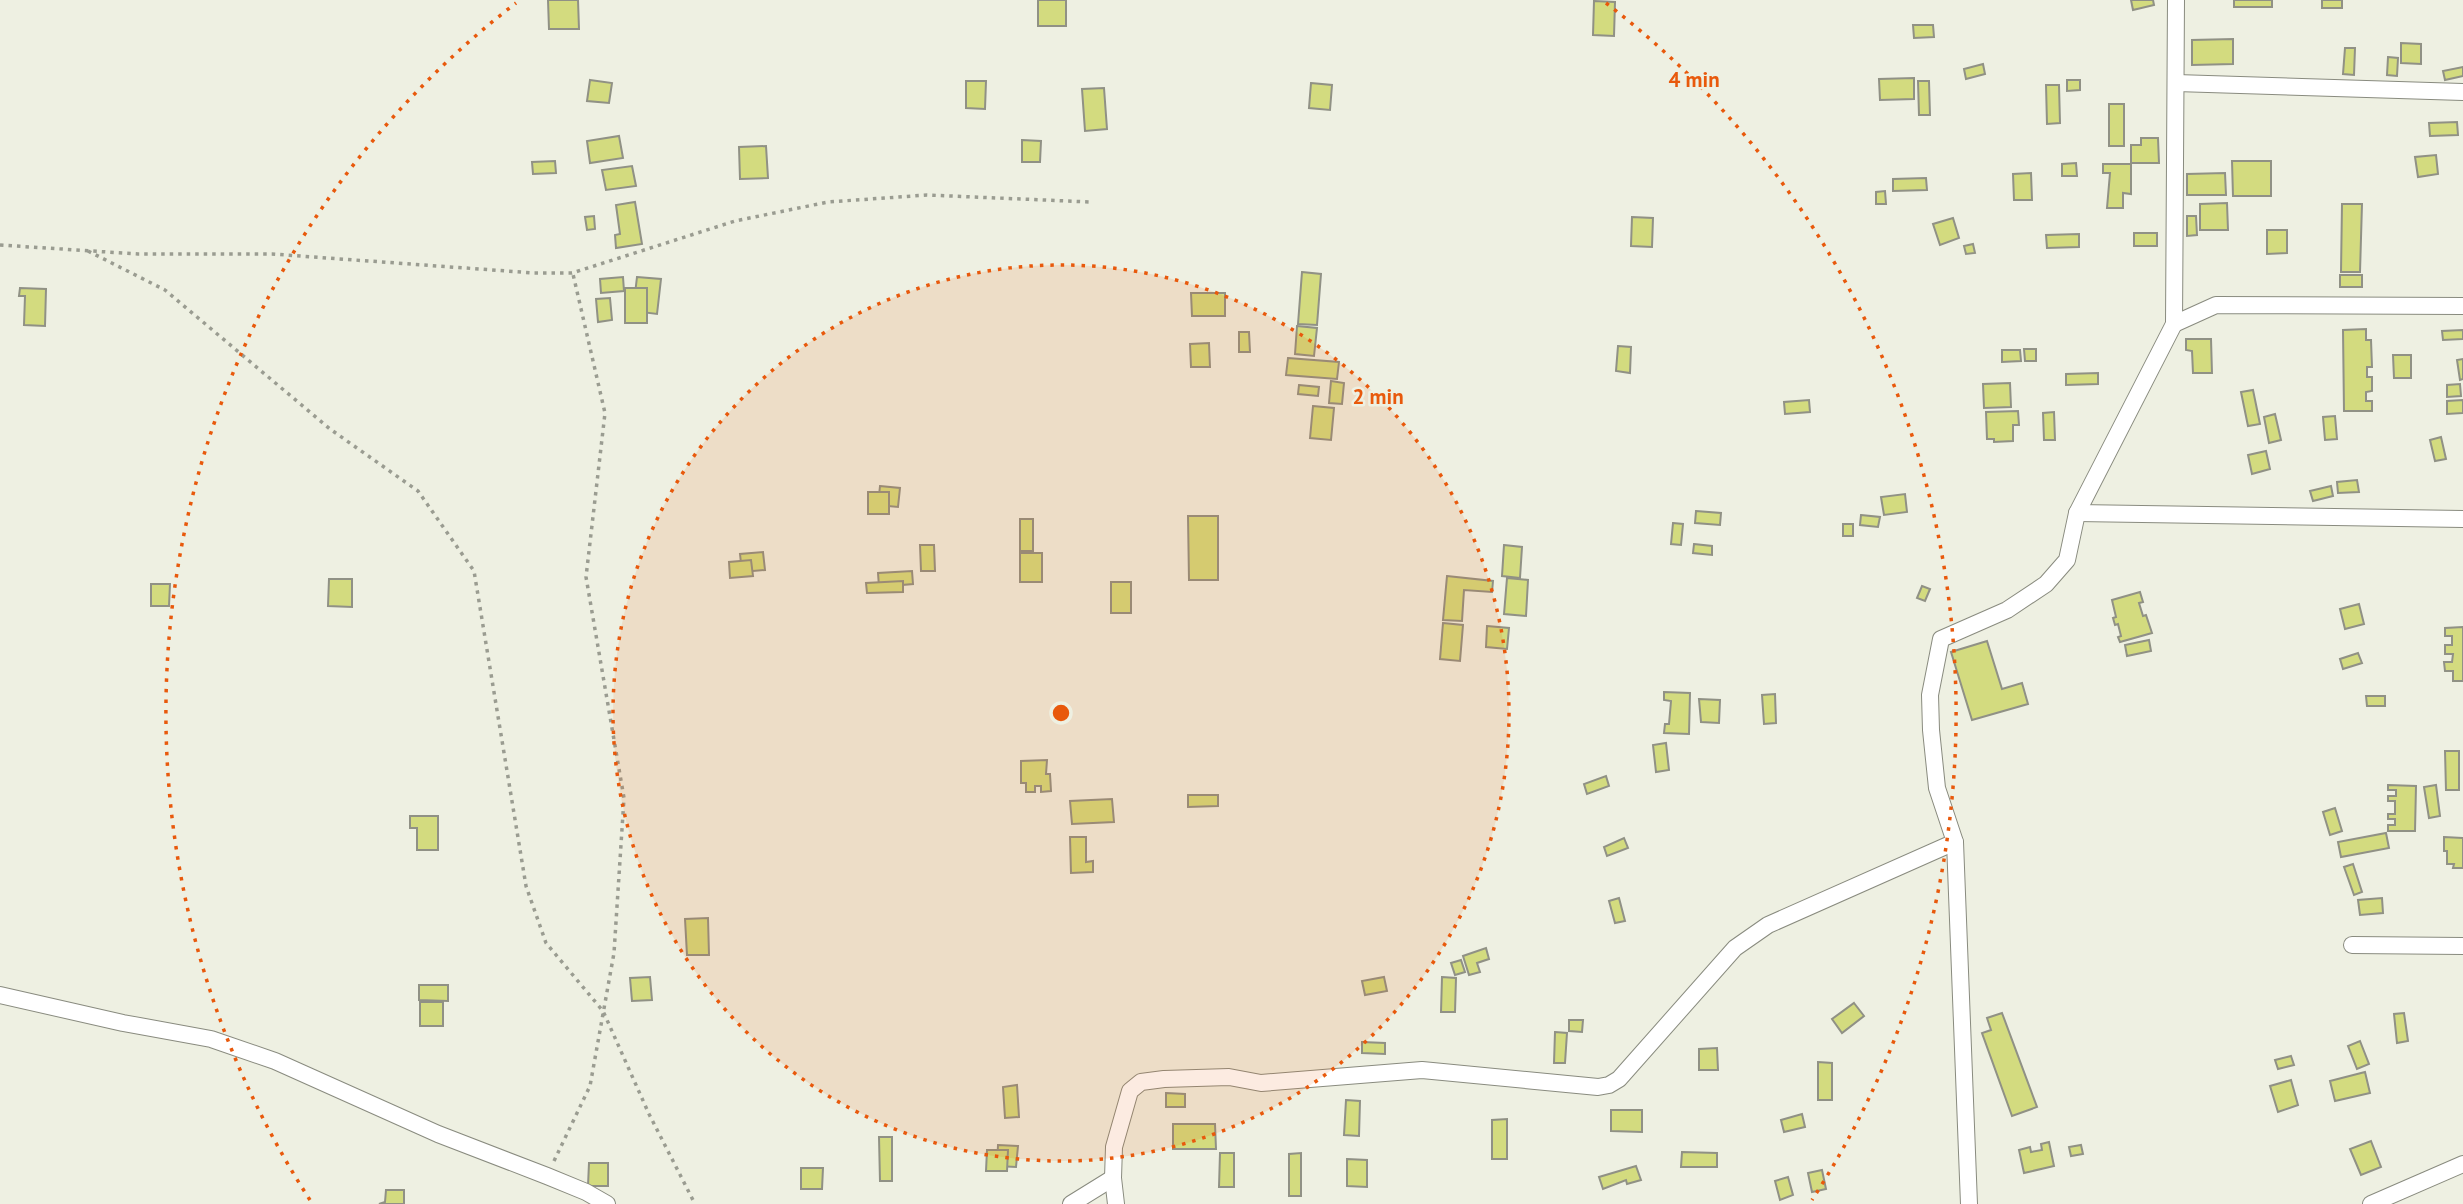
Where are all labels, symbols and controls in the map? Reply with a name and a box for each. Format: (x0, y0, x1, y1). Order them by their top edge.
text: 4 min (1668, 66, 1720, 93)
text: 2 min (1352, 383, 1404, 410)
centre of rings (1049, 701, 1073, 725)

